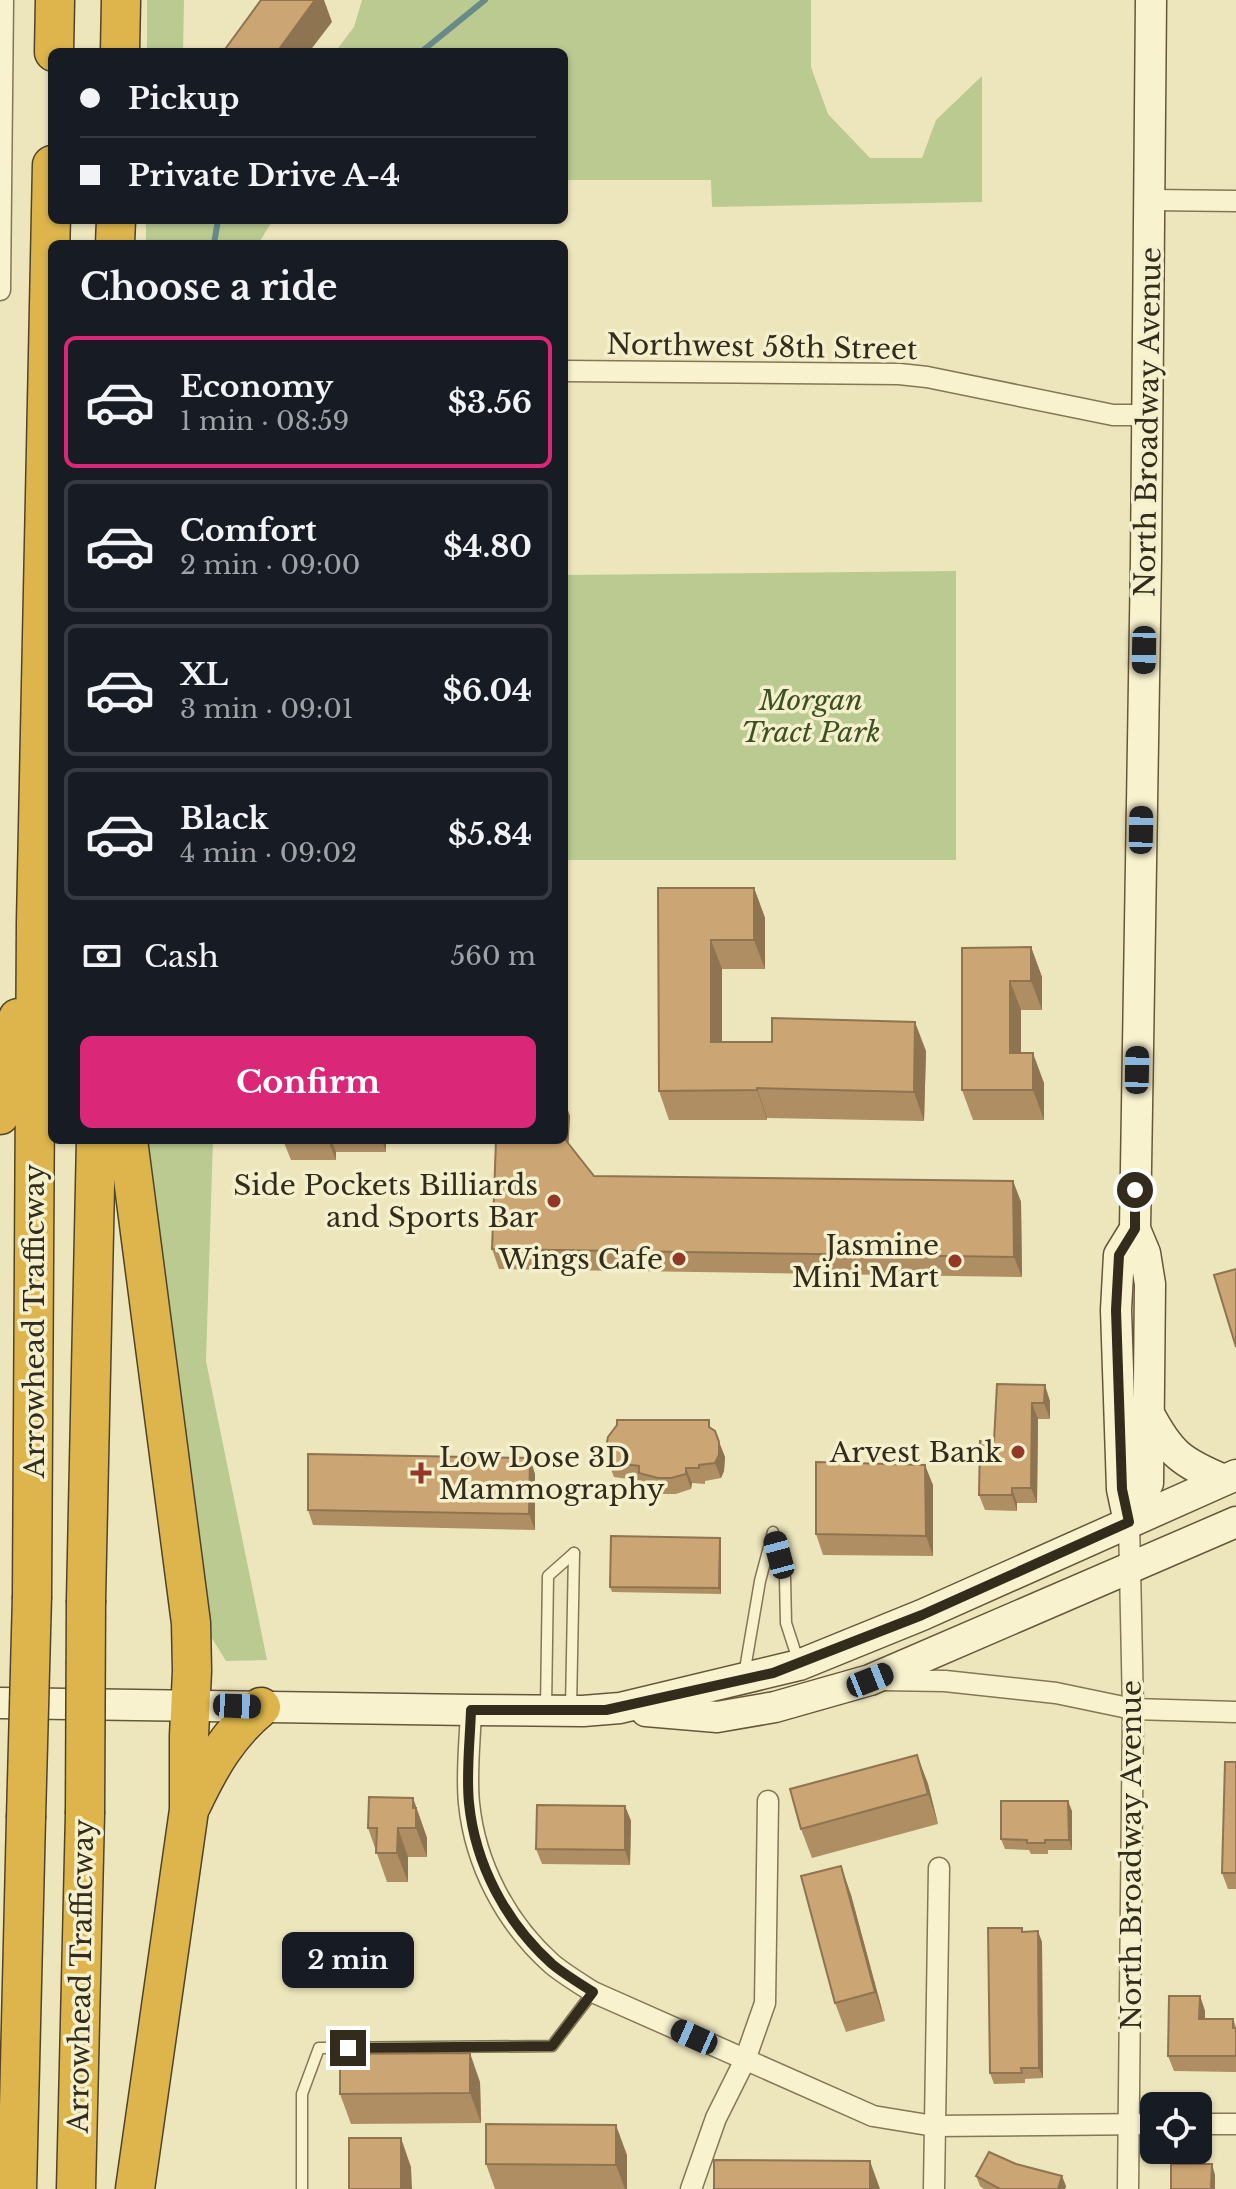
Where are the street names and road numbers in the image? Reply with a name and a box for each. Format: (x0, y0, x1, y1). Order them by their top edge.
street label: North Broadway Avenue (1127, 247, 1169, 597)
street label: Northwest 58th Street (606, 327, 918, 367)
street label: Arrowhead Trafficway (17, 1164, 52, 1479)
street label: North Broadway Avenue (1114, 1680, 1149, 2030)
street label: Arrowhead Trafficway (61, 1818, 101, 2134)

